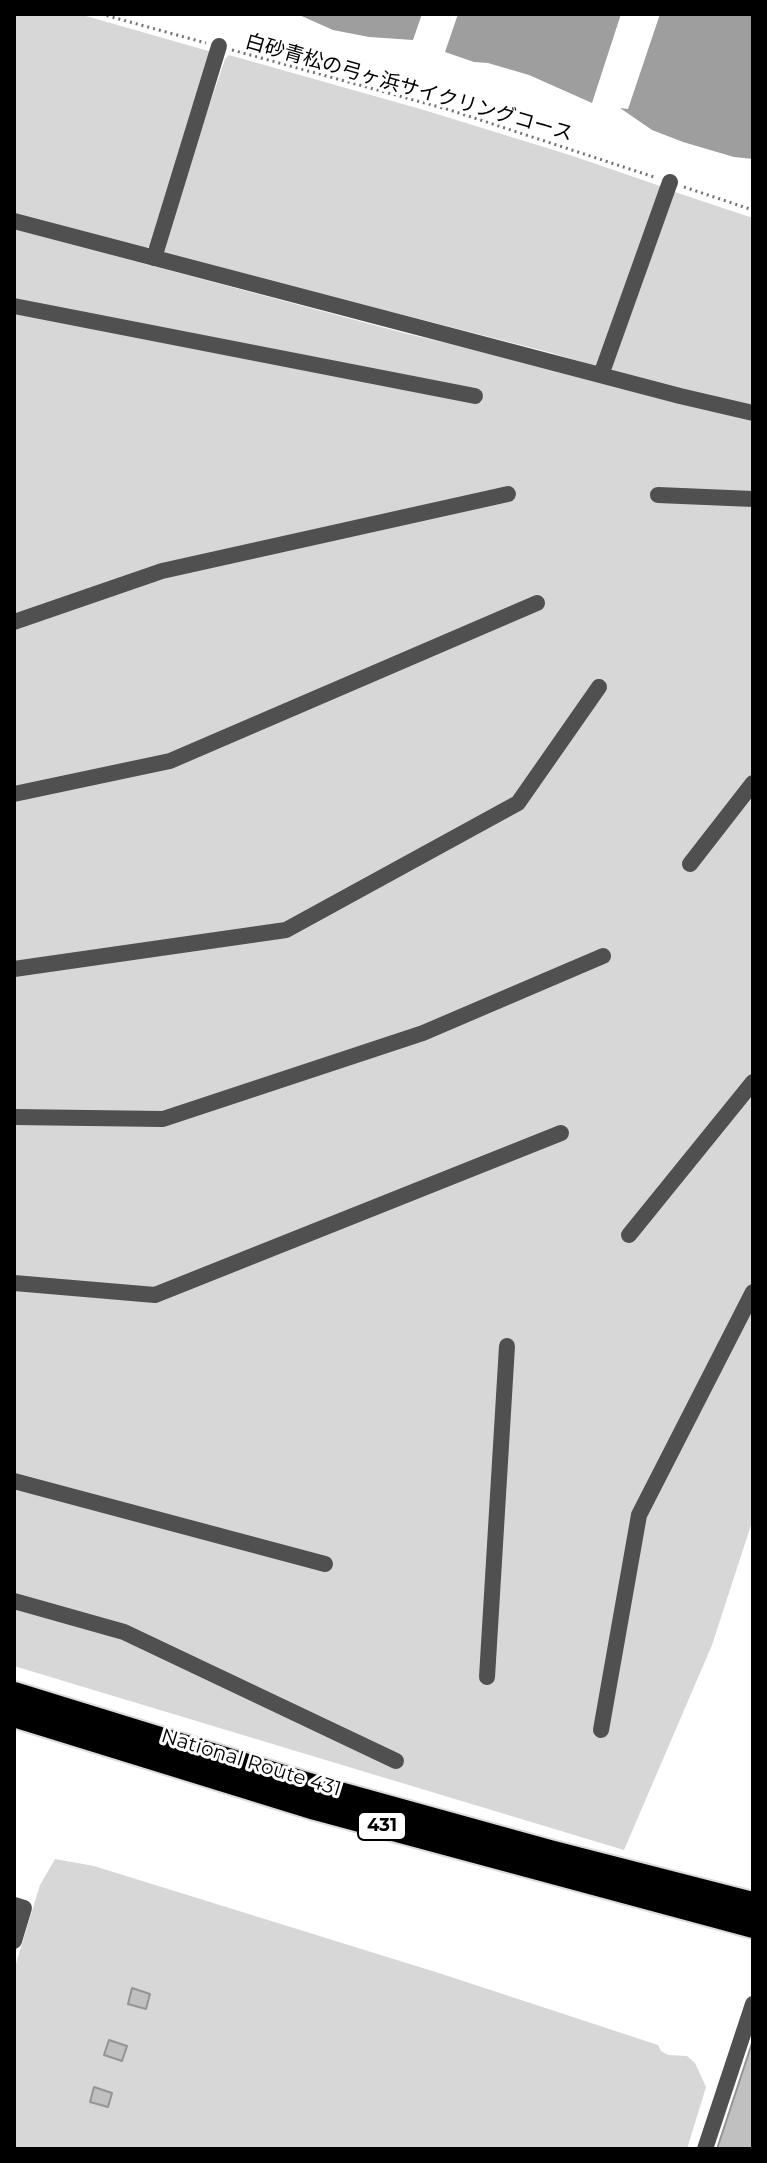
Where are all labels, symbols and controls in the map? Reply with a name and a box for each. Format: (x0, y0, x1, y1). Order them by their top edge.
street label: 白砂青松の弓ヶ浜サイクリングコース (242, 30, 576, 146)
street label: National Route 431 (158, 1724, 344, 1802)
road number: 431 (358, 1812, 406, 1840)

